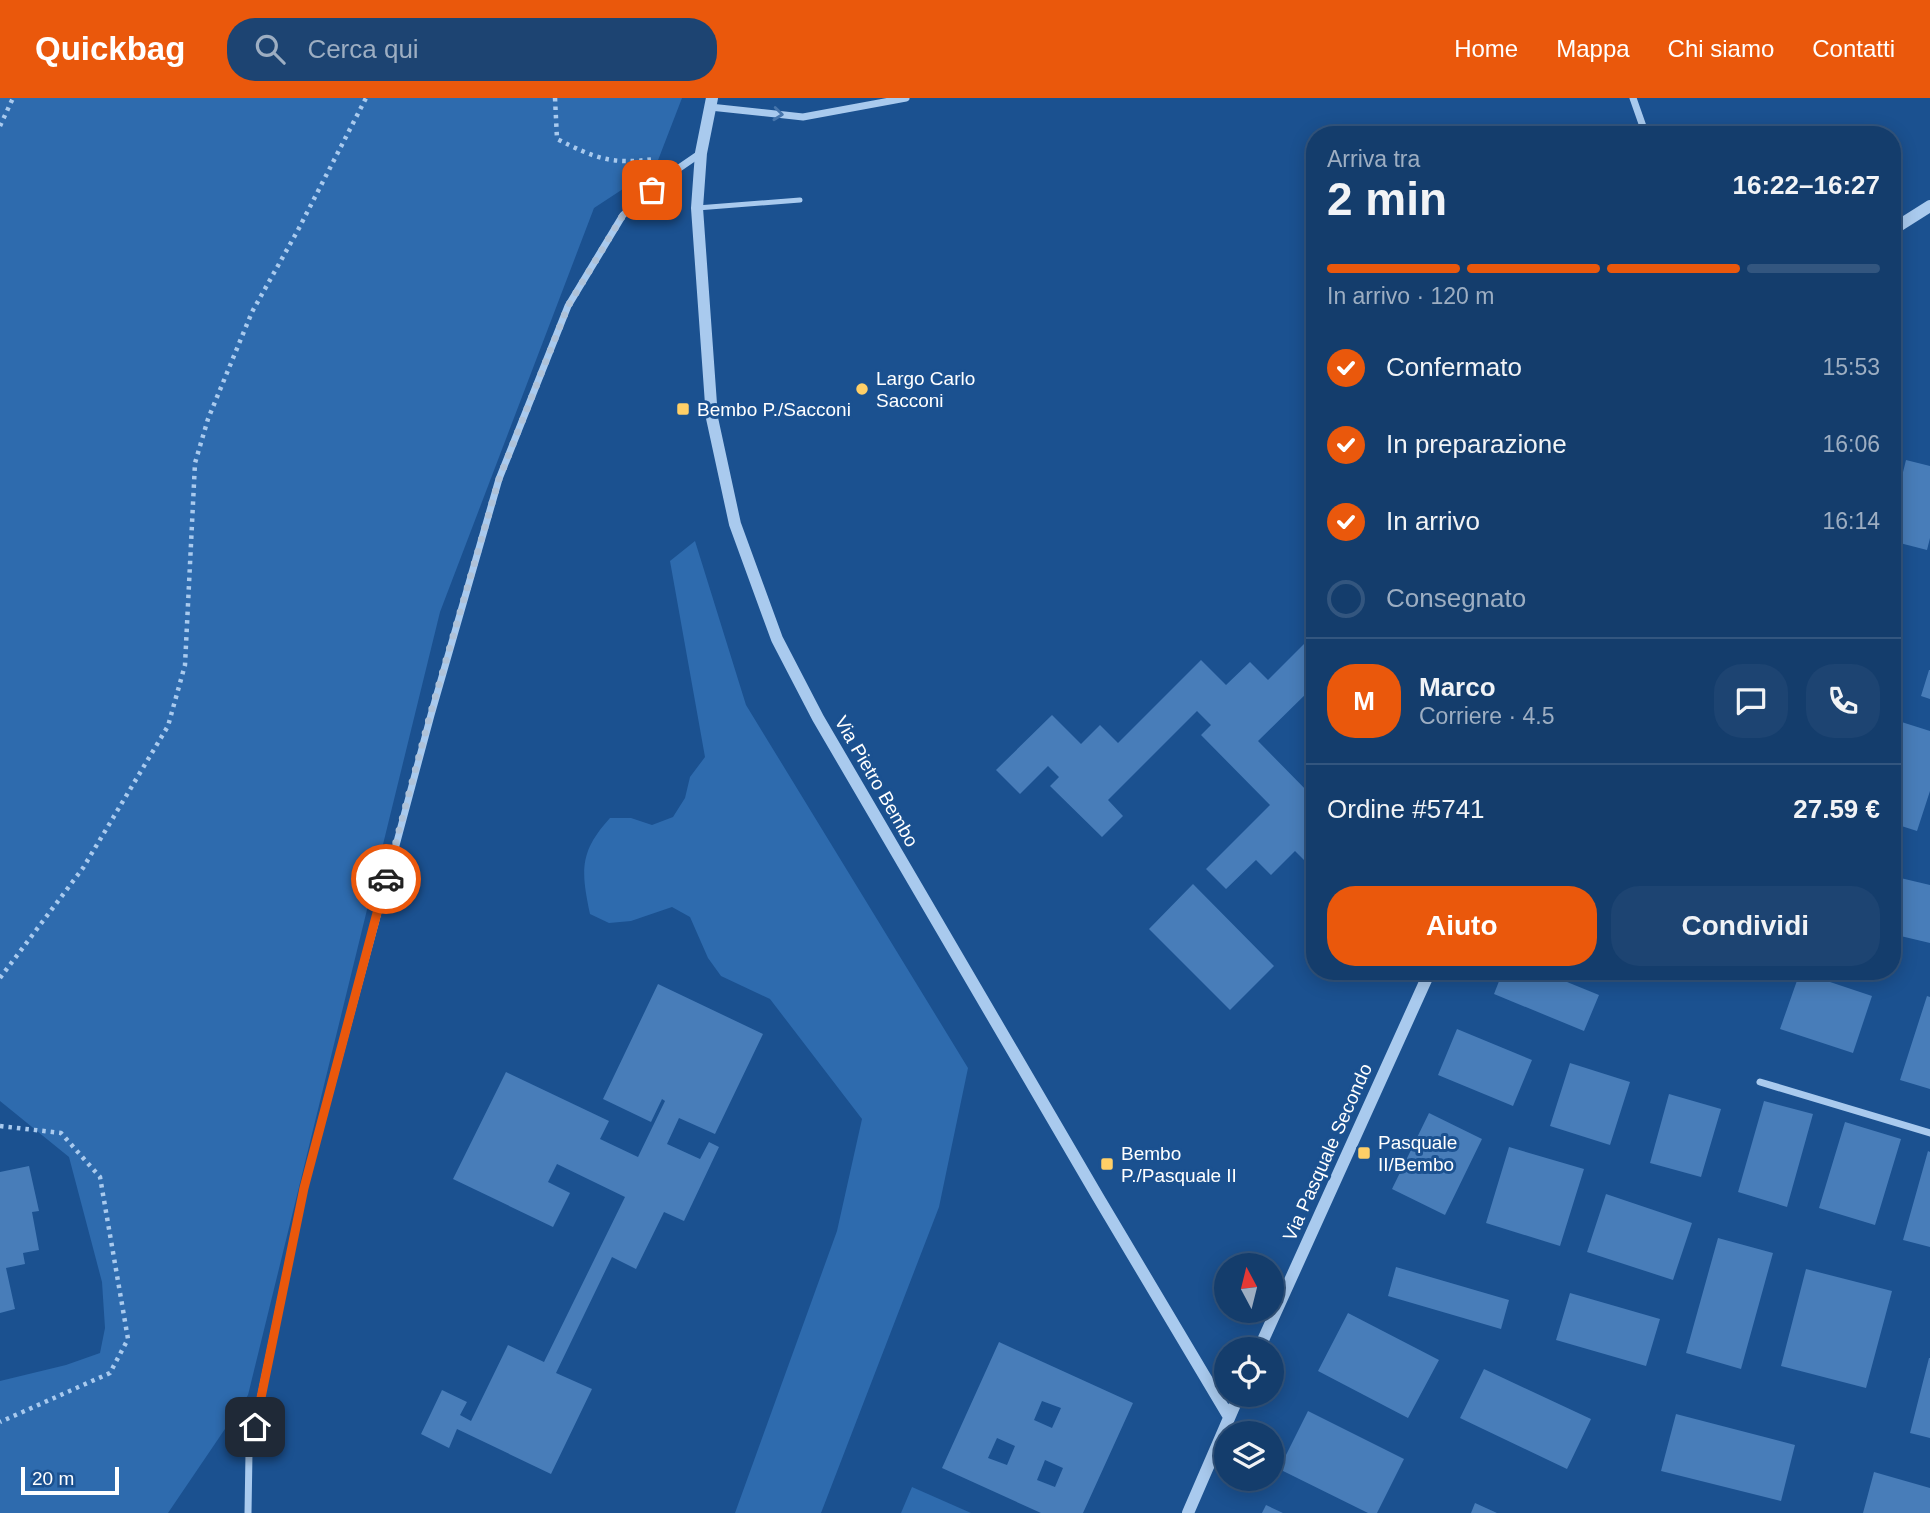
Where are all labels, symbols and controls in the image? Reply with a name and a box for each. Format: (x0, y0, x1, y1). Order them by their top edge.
search box (227, 18, 717, 81)
text: Quickbag (35, 30, 185, 67)
icon: search (251, 30, 289, 68)
text: Cerca qui (307, 34, 419, 64)
text: Home (1454, 35, 1518, 62)
text: Mappa (1556, 35, 1630, 62)
text: Chi siamo (1668, 35, 1774, 62)
text: Contatti (1812, 35, 1895, 62)
one-way arrow (772, 106, 783, 121)
text: Arriva tra (1327, 146, 1420, 172)
pin (622, 160, 682, 220)
text: 16:22–16:27 (1733, 170, 1880, 200)
icon: bag (633, 171, 671, 209)
text: 2 min (1327, 173, 1447, 225)
text: In arrivo · 120 m (1327, 283, 1494, 309)
icon: check (1327, 349, 1365, 387)
text: Confermato (1386, 352, 1522, 382)
text: 15:53 (1822, 354, 1880, 380)
place label: Largo Carlo Sacconi (876, 368, 975, 411)
marker: Largo Carlo Sacconi (854, 381, 870, 397)
place label: Bembo P./Sacconi (697, 399, 851, 420)
marker: Bembo P./Sacconi (675, 401, 691, 417)
icon: check (1327, 426, 1365, 464)
text: In preparazione (1386, 429, 1567, 459)
text: 16:06 (1822, 431, 1880, 457)
icon: check (1327, 503, 1365, 541)
text: In arrivo (1386, 506, 1480, 536)
text: 16:14 (1822, 508, 1880, 534)
text: Consegnato (1386, 583, 1526, 613)
button: chat (1714, 664, 1788, 738)
button: phone (1806, 664, 1880, 738)
text: Marco (1419, 672, 1496, 702)
text: M (1353, 686, 1375, 716)
text: Corriere · 4.5 (1419, 703, 1554, 729)
street label: Via Pietro Bembo (831, 712, 923, 850)
text: Ordine #5741 (1327, 794, 1485, 824)
text: 27.59 € (1793, 794, 1880, 824)
courier (351, 844, 421, 914)
icon: car (367, 860, 405, 898)
button: Aiuto (1327, 886, 1597, 966)
button: Condividi (1611, 886, 1880, 966)
street label: Via Pasquale Secondo (1279, 1060, 1376, 1244)
place label: Pasquale II/Bembo (1378, 1132, 1457, 1175)
place label: Bembo P./Pasquale II (1121, 1143, 1237, 1186)
marker: Pasquale II/Bembo (1356, 1145, 1372, 1161)
marker: Bembo P./Pasquale II (1099, 1156, 1115, 1172)
north arrow (1214, 1253, 1284, 1323)
map controls (1214, 1253, 1284, 1491)
button: locate (1214, 1337, 1284, 1407)
pin (225, 1397, 285, 1457)
icon: home (236, 1408, 274, 1446)
button: layers (1214, 1421, 1284, 1491)
scale bar (21, 1464, 119, 1496)
text: 20 m (32, 1468, 74, 1489)

